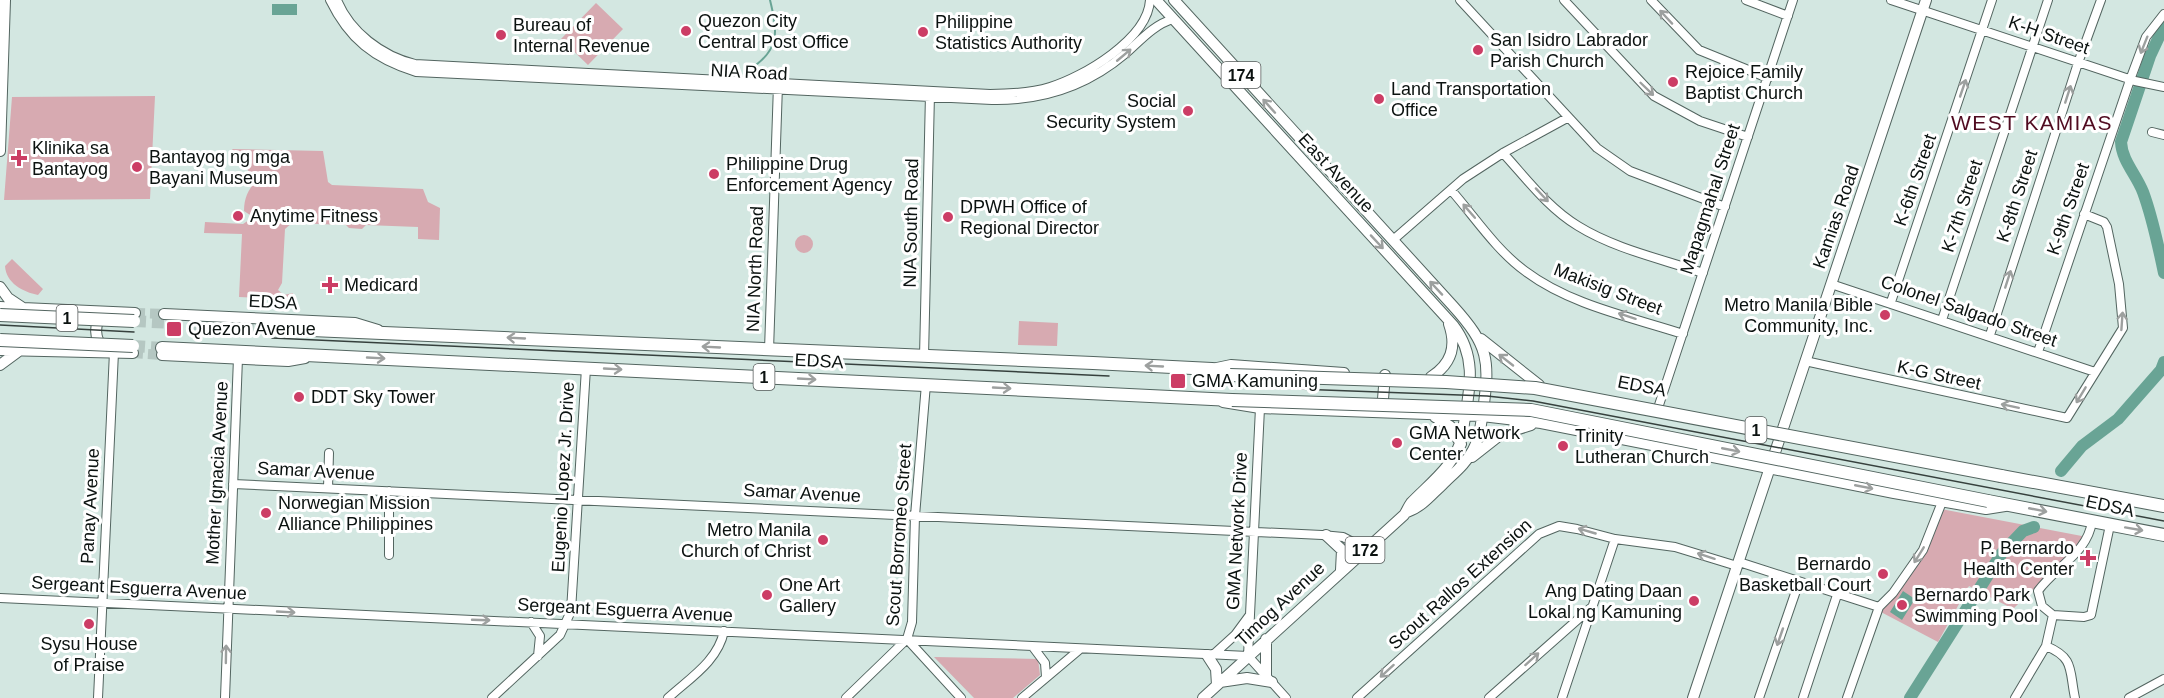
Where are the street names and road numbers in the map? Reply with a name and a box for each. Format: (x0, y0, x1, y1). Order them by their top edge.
street label: K-H Street (2006, 12, 2092, 58)
street label: NIA Road (710, 60, 788, 84)
road number: 174 (1222, 62, 1260, 88)
street label: Mapagmahal Street (1676, 121, 1744, 277)
street label: East Avenue (1294, 129, 1378, 217)
street label: K-6th Street (1890, 131, 1940, 229)
street label: K-8th Street (1993, 147, 2041, 245)
street label: K-7th Street (1938, 157, 1986, 255)
street label: NIA South Road (900, 158, 922, 288)
street label: K-9th Street (2043, 160, 2093, 258)
street label: Kamias Road (1809, 163, 1863, 271)
street label: NIA North Road (743, 206, 767, 332)
street label: Makisig Street (1551, 259, 1665, 319)
street label: Colonel Salgado Street (1878, 271, 2060, 351)
street label: EDSA (248, 291, 298, 313)
road number: 1 (56, 305, 78, 331)
street label: EDSA (794, 350, 844, 372)
street label: K-G Street (1895, 356, 1983, 394)
road number: 1 (754, 364, 774, 390)
street label: EDSA (1616, 372, 1668, 400)
street label: Mother Ignacia Avenue (202, 381, 232, 565)
street label: Eugenio Lopez Jr. Drive (548, 381, 578, 573)
road number: 1 (1746, 417, 1766, 443)
street label: Scout Borromeo Street (883, 443, 915, 627)
street label: Panay Avenue (77, 448, 103, 564)
street label: GMA Network Drive (1223, 452, 1251, 610)
street label: Samar Avenue (257, 458, 375, 484)
street label: Samar Avenue (743, 480, 861, 506)
street label: EDSA (2084, 491, 2136, 521)
street label: Scout Rallos Extension (1385, 515, 1535, 653)
road number: 172 (1346, 537, 1384, 563)
street label: Timog Avenue (1231, 558, 1329, 650)
street label: Sergeant Esguerra Avenue (31, 572, 247, 604)
street label: Sergeant Esguerra Avenue (517, 594, 733, 626)

